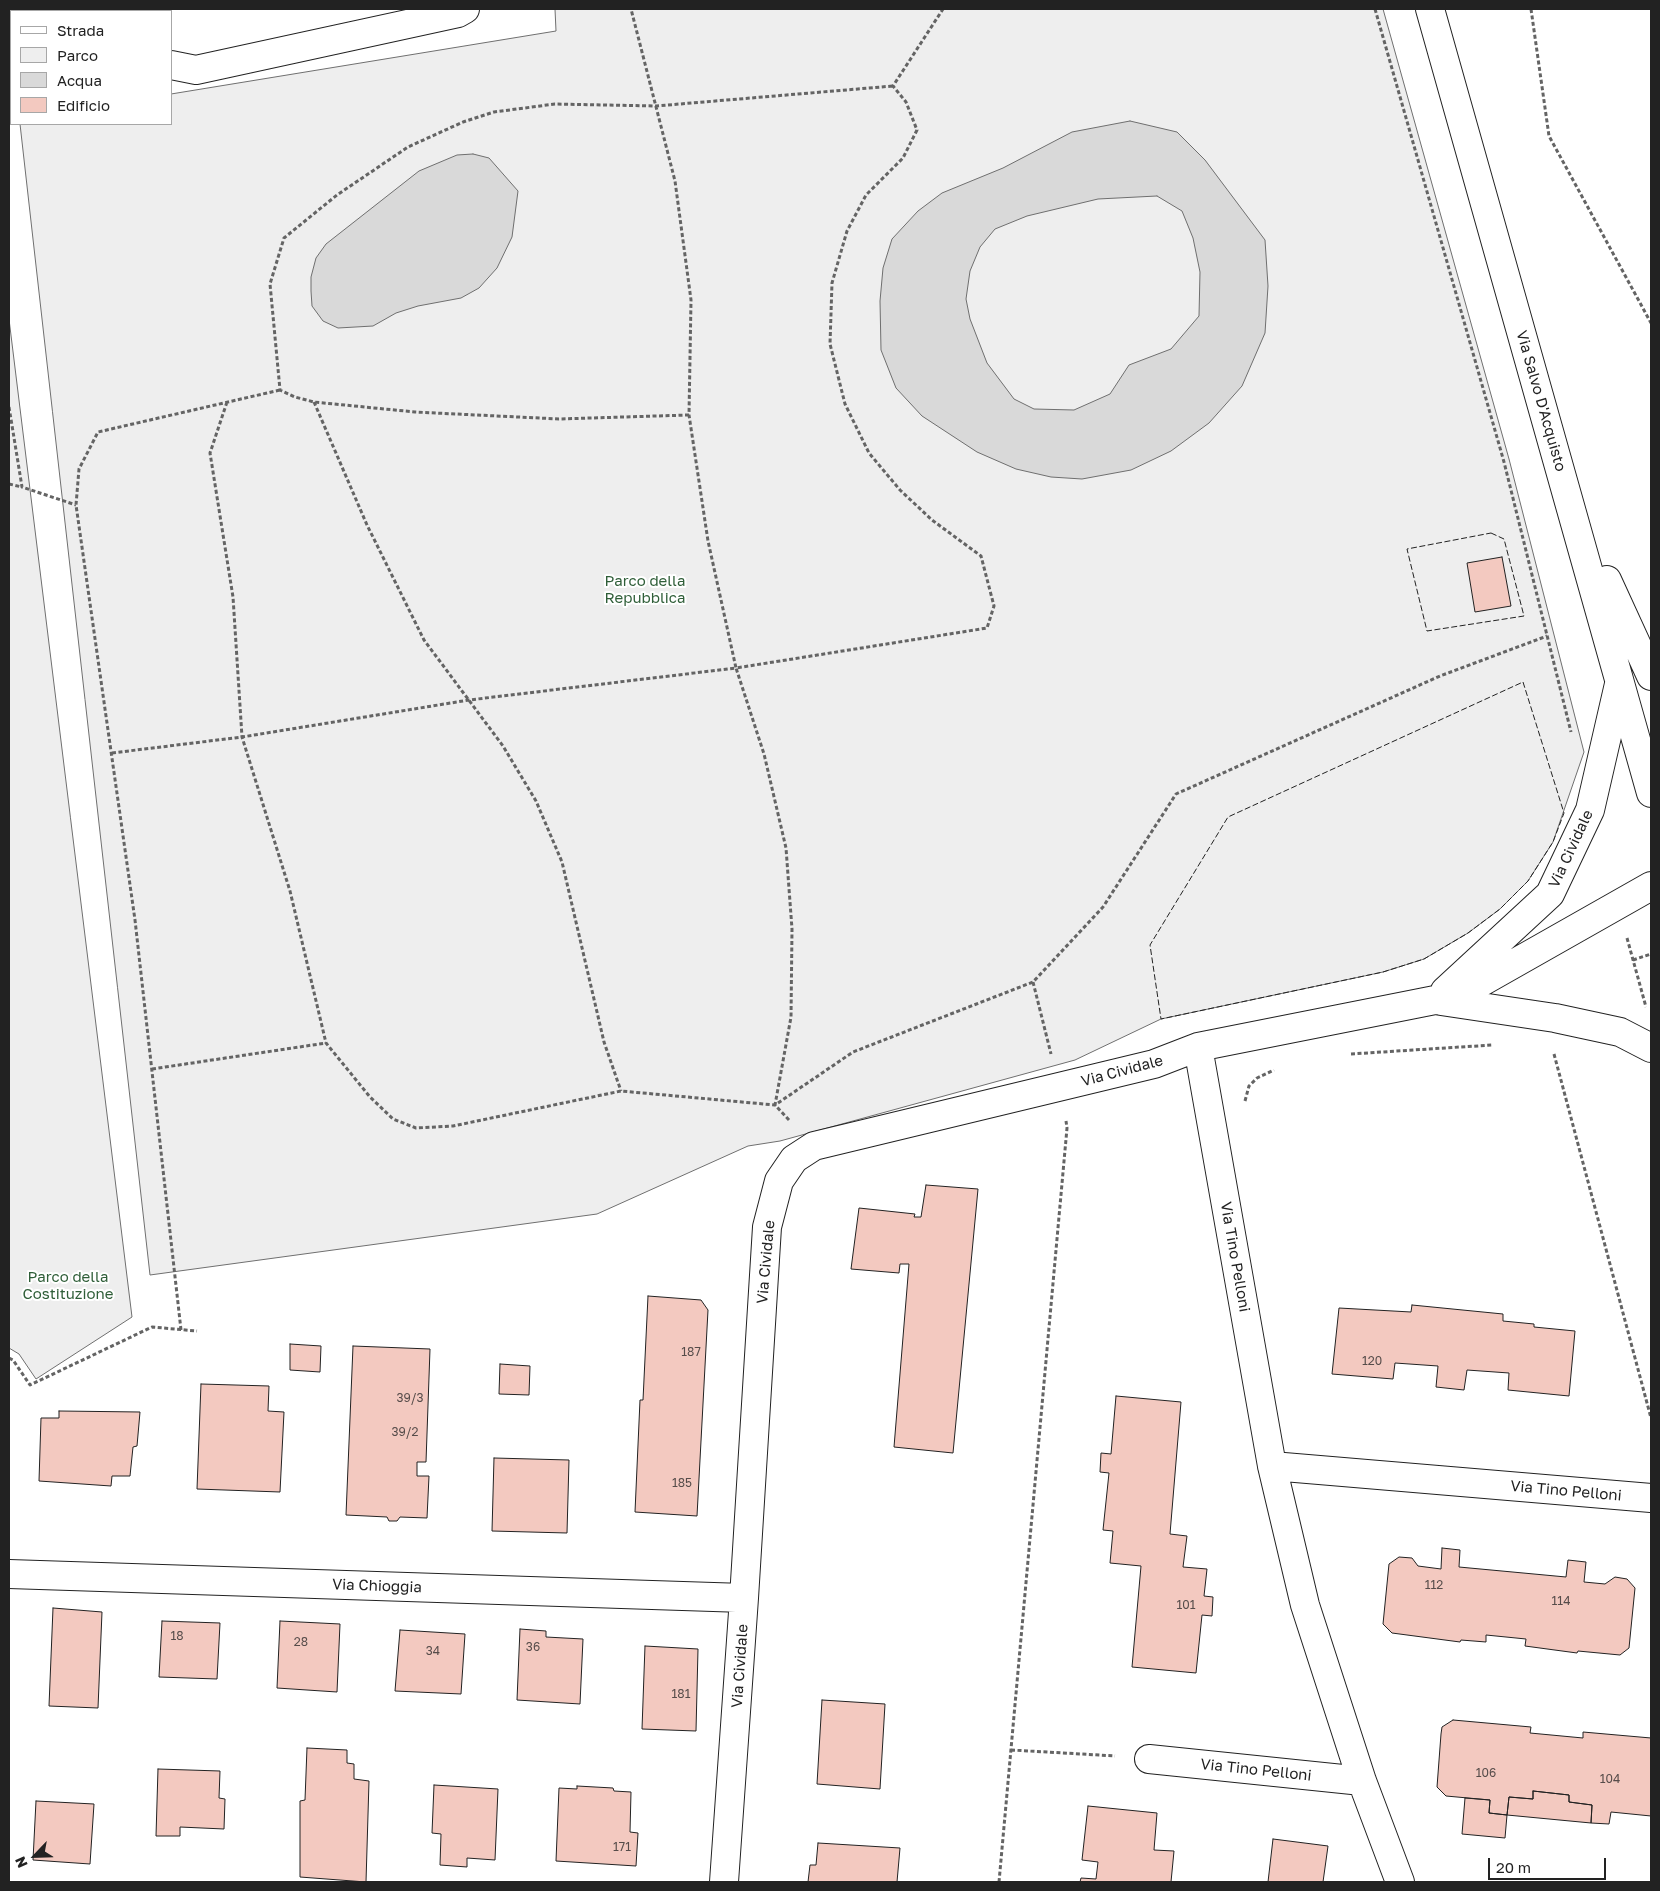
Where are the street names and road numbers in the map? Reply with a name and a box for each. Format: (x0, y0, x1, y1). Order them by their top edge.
street label: Via Salvo D'Acquisto (1512, 329, 1570, 473)
street label: Via Cividale (1545, 807, 1597, 891)
street label: Via Cividale (1079, 1051, 1165, 1091)
street label: Via Tino Pelloni (1216, 1200, 1254, 1314)
street label: Via Cividale (753, 1219, 779, 1305)
street label: Via Tino Pelloni (1510, 1477, 1622, 1505)
street label: Via Chioggia (332, 1575, 422, 1597)
street label: Via Cividale (728, 1623, 752, 1709)
street label: Via Tino Pelloni (1200, 1755, 1312, 1785)

